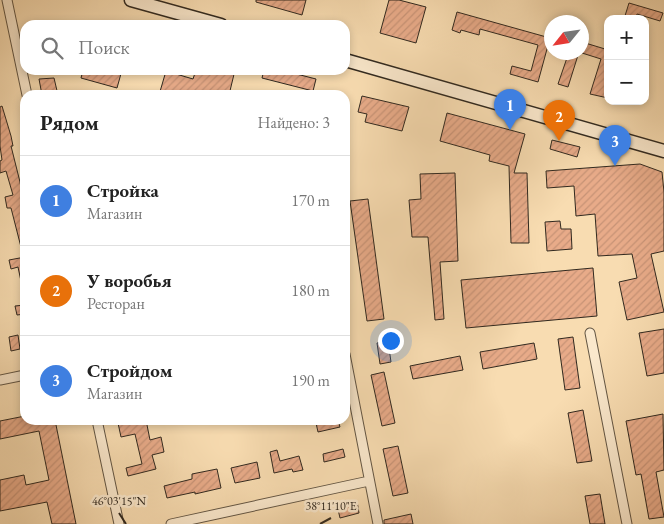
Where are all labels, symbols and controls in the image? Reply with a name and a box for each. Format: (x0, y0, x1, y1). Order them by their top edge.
north arrow (544, 15, 589, 60)
map controls (604, 15, 649, 105)
button: + (604, 15, 649, 60)
search box (20, 20, 350, 75)
icon: search (38, 34, 66, 62)
text: Поиск (78, 35, 130, 60)
button: − (604, 60, 649, 105)
pin: 1 (494, 89, 526, 130)
pin: 2 (543, 100, 575, 141)
text: Рядом (40, 109, 99, 136)
text: Найдено: 3 (258, 112, 330, 133)
pin: 3 (599, 125, 631, 166)
text: Стройка (87, 178, 159, 203)
text: 1 (52, 190, 60, 211)
text: 170 m (291, 190, 330, 211)
text: Магазин (87, 203, 142, 224)
text: У воробья (87, 268, 172, 293)
text: 2 (52, 280, 60, 301)
text: 180 m (291, 280, 330, 301)
text: Ресторан (87, 293, 145, 314)
your location (378, 328, 404, 354)
text: Стройдом (87, 358, 173, 383)
text: 3 (52, 370, 60, 391)
text: 190 m (291, 370, 330, 391)
text: Магазин (87, 383, 142, 404)
text: 46°03'15"N (92, 493, 146, 509)
text: 38°11'10"E (305, 498, 357, 514)

